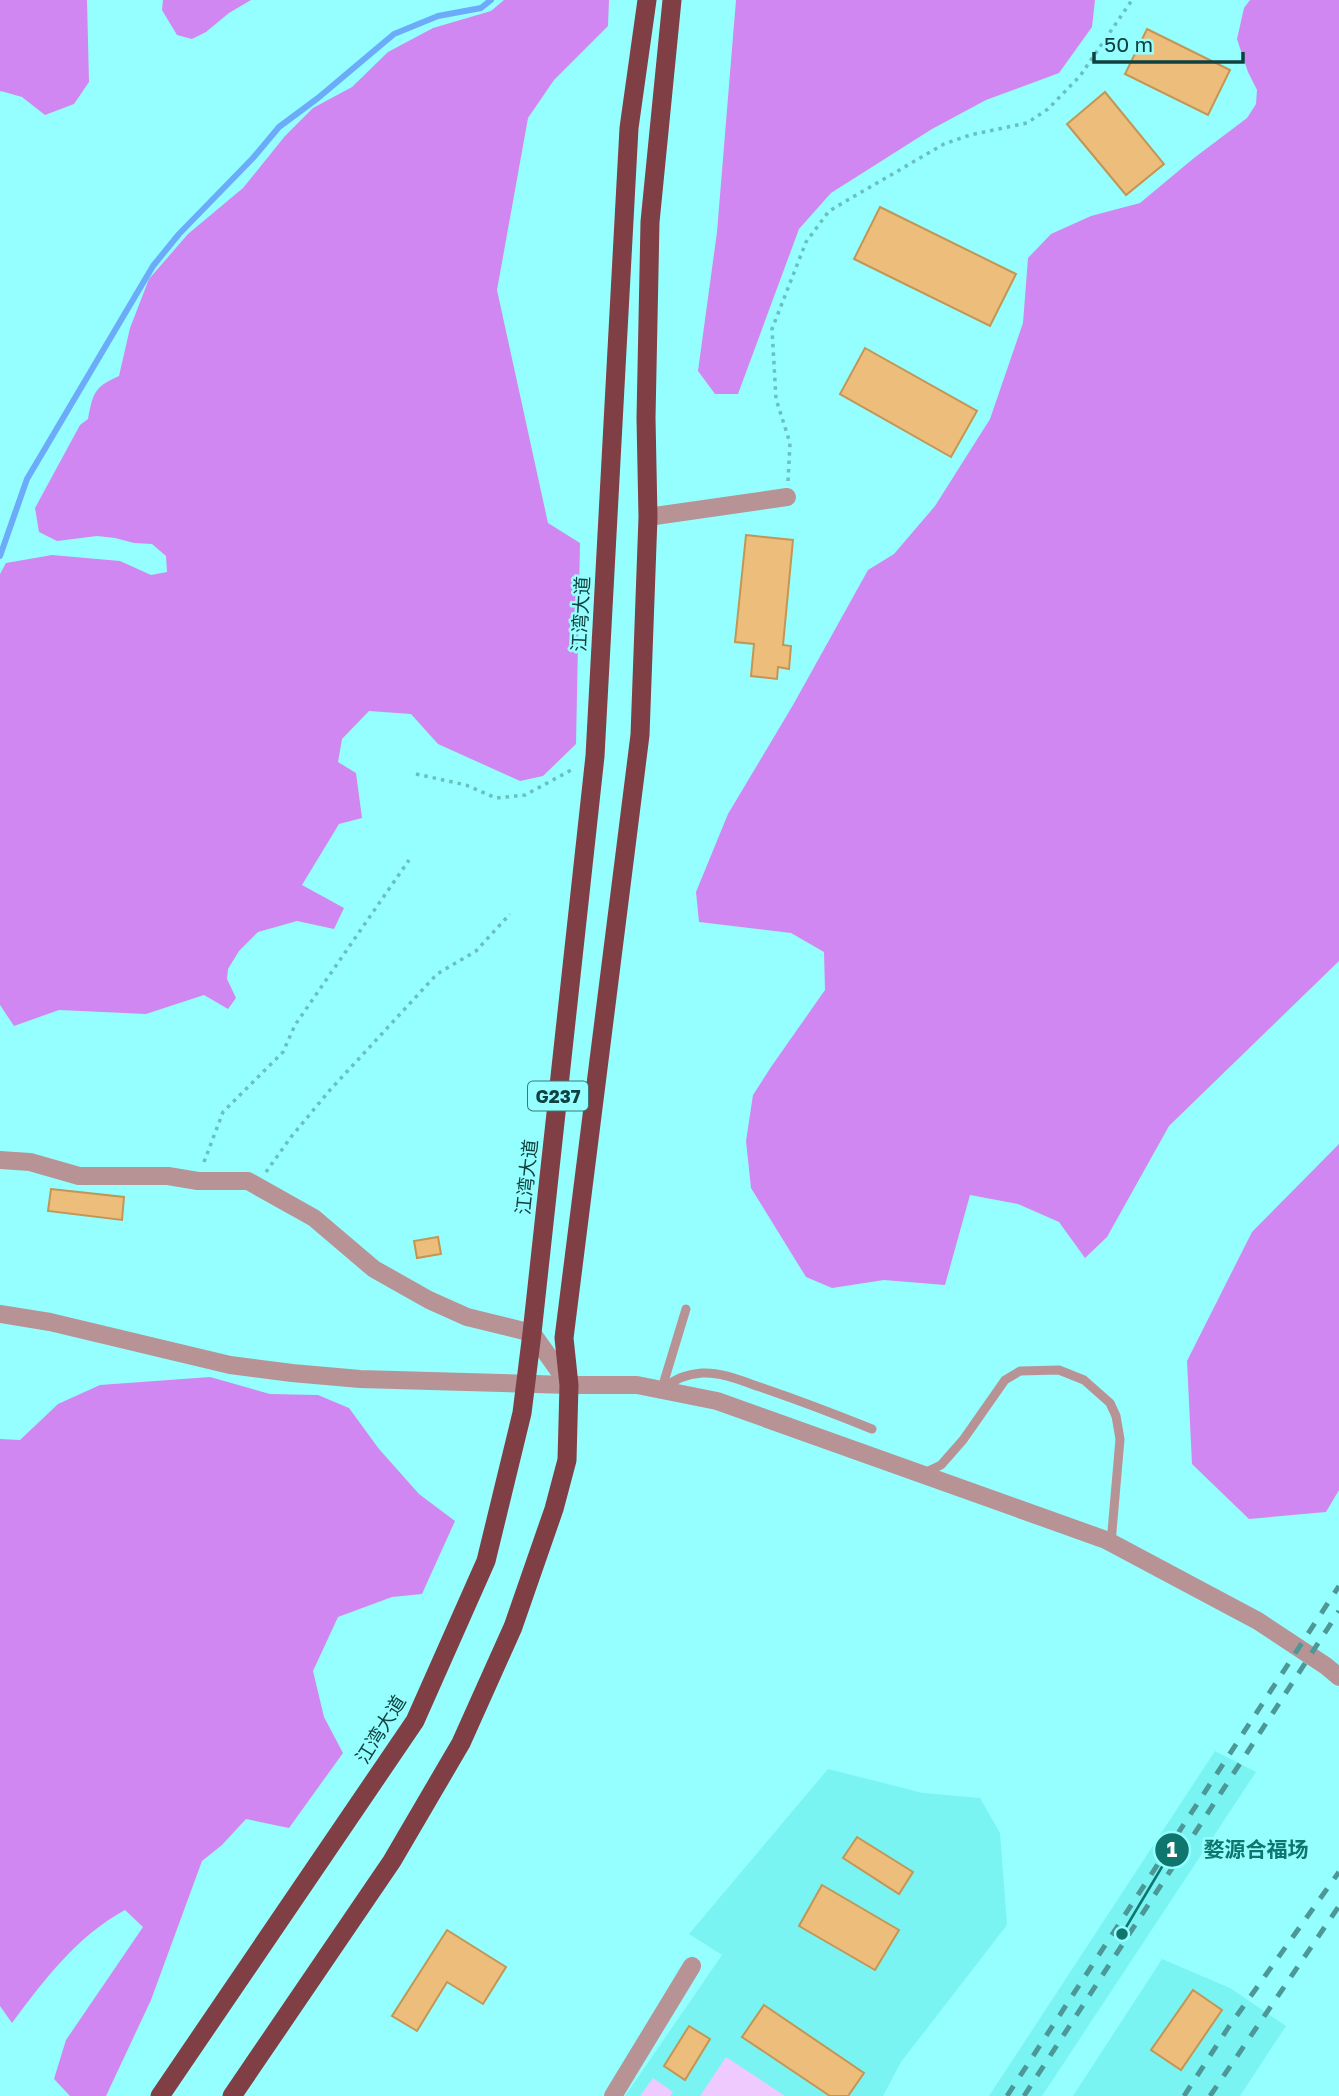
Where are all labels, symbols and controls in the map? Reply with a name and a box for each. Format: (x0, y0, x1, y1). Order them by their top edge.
scale bar (1094, 21, 1243, 65)
text: 50 m (1104, 31, 1153, 57)
street label: 江湾大道 (567, 575, 593, 653)
road number: G237 (528, 1082, 588, 1111)
street label: 江湾大道 (511, 1138, 541, 1216)
street label: 江湾大道 (350, 1691, 410, 1767)
callout: 婺源合福场 (1155, 1829, 1323, 1871)
text: 1 (1167, 1836, 1178, 1862)
text: 婺源合福场 (1204, 1836, 1309, 1862)

